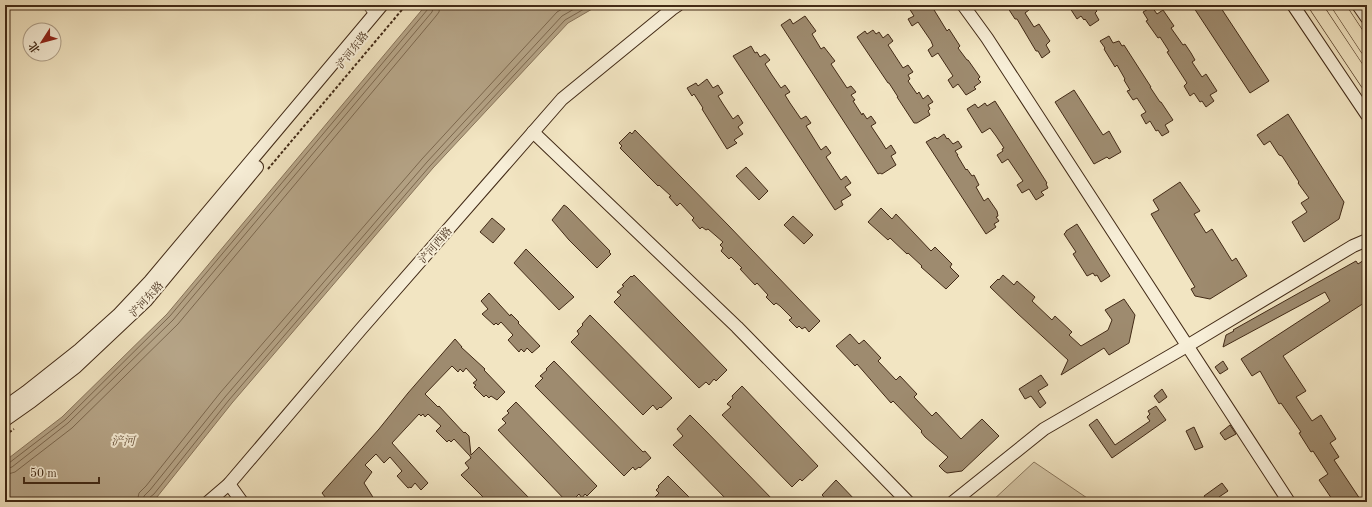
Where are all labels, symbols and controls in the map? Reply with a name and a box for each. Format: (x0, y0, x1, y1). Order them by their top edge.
north arrow (22, 22, 62, 62)
street label: 浐河东路 (334, 29, 371, 72)
text: 北 (27, 39, 43, 55)
street label: 浐河西路 (416, 224, 455, 266)
street label: 浐河东路 (127, 279, 166, 320)
water label: 浐河 (111, 434, 137, 448)
scale bar (24, 459, 99, 485)
text: 50 m (30, 467, 57, 480)

